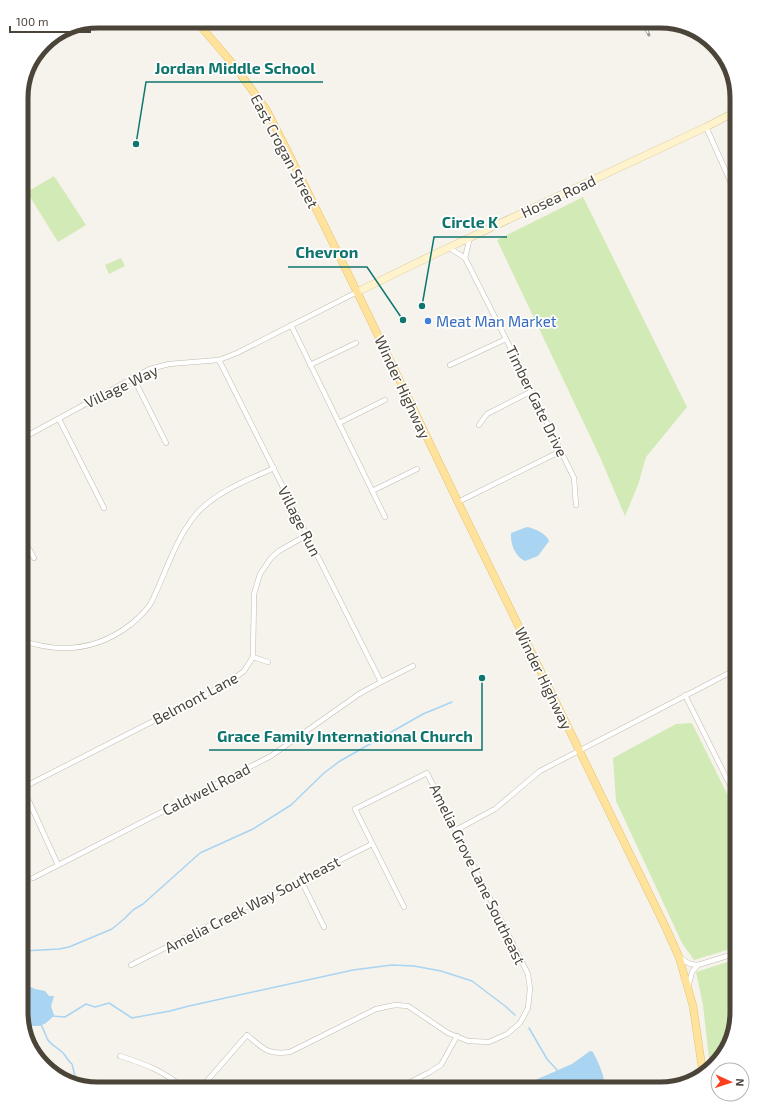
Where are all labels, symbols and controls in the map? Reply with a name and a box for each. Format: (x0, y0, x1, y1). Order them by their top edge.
scale bar (10, 8, 90, 34)
text: 100 m (16, 14, 48, 28)
callout: Jordan Middle School (146, 54, 323, 82)
text: Jordan Middle School (154, 58, 316, 77)
street label: East Crogan Street (247, 91, 323, 211)
street label: Hosea Road (518, 171, 598, 221)
callout: Circle K (434, 209, 507, 237)
text: Circle K (442, 212, 499, 231)
callout: Chevron (288, 239, 367, 267)
text: Chevron (296, 242, 358, 261)
place label: Meat Man Market (436, 312, 557, 330)
marker: Meat Man Market (423, 316, 433, 326)
street label: Winder Highway (371, 333, 435, 441)
street label: Timber Gate Drive (502, 342, 572, 460)
street label: Village Way (81, 360, 161, 412)
street label: Village Run (275, 483, 325, 559)
street label: Winder Highway (511, 624, 577, 732)
street label: Belmont Lane (149, 668, 241, 728)
callout: Grace Family International Church (209, 722, 482, 750)
text: Grace Family International Church (217, 726, 473, 746)
street label: Caldwell Road (159, 759, 253, 819)
street label: Amelia Grove Lane Southeast (426, 781, 530, 968)
street label: Amelia Creek Way Southeast (161, 852, 343, 956)
north arrow (710, 1062, 750, 1102)
text: N (734, 1078, 747, 1087)

